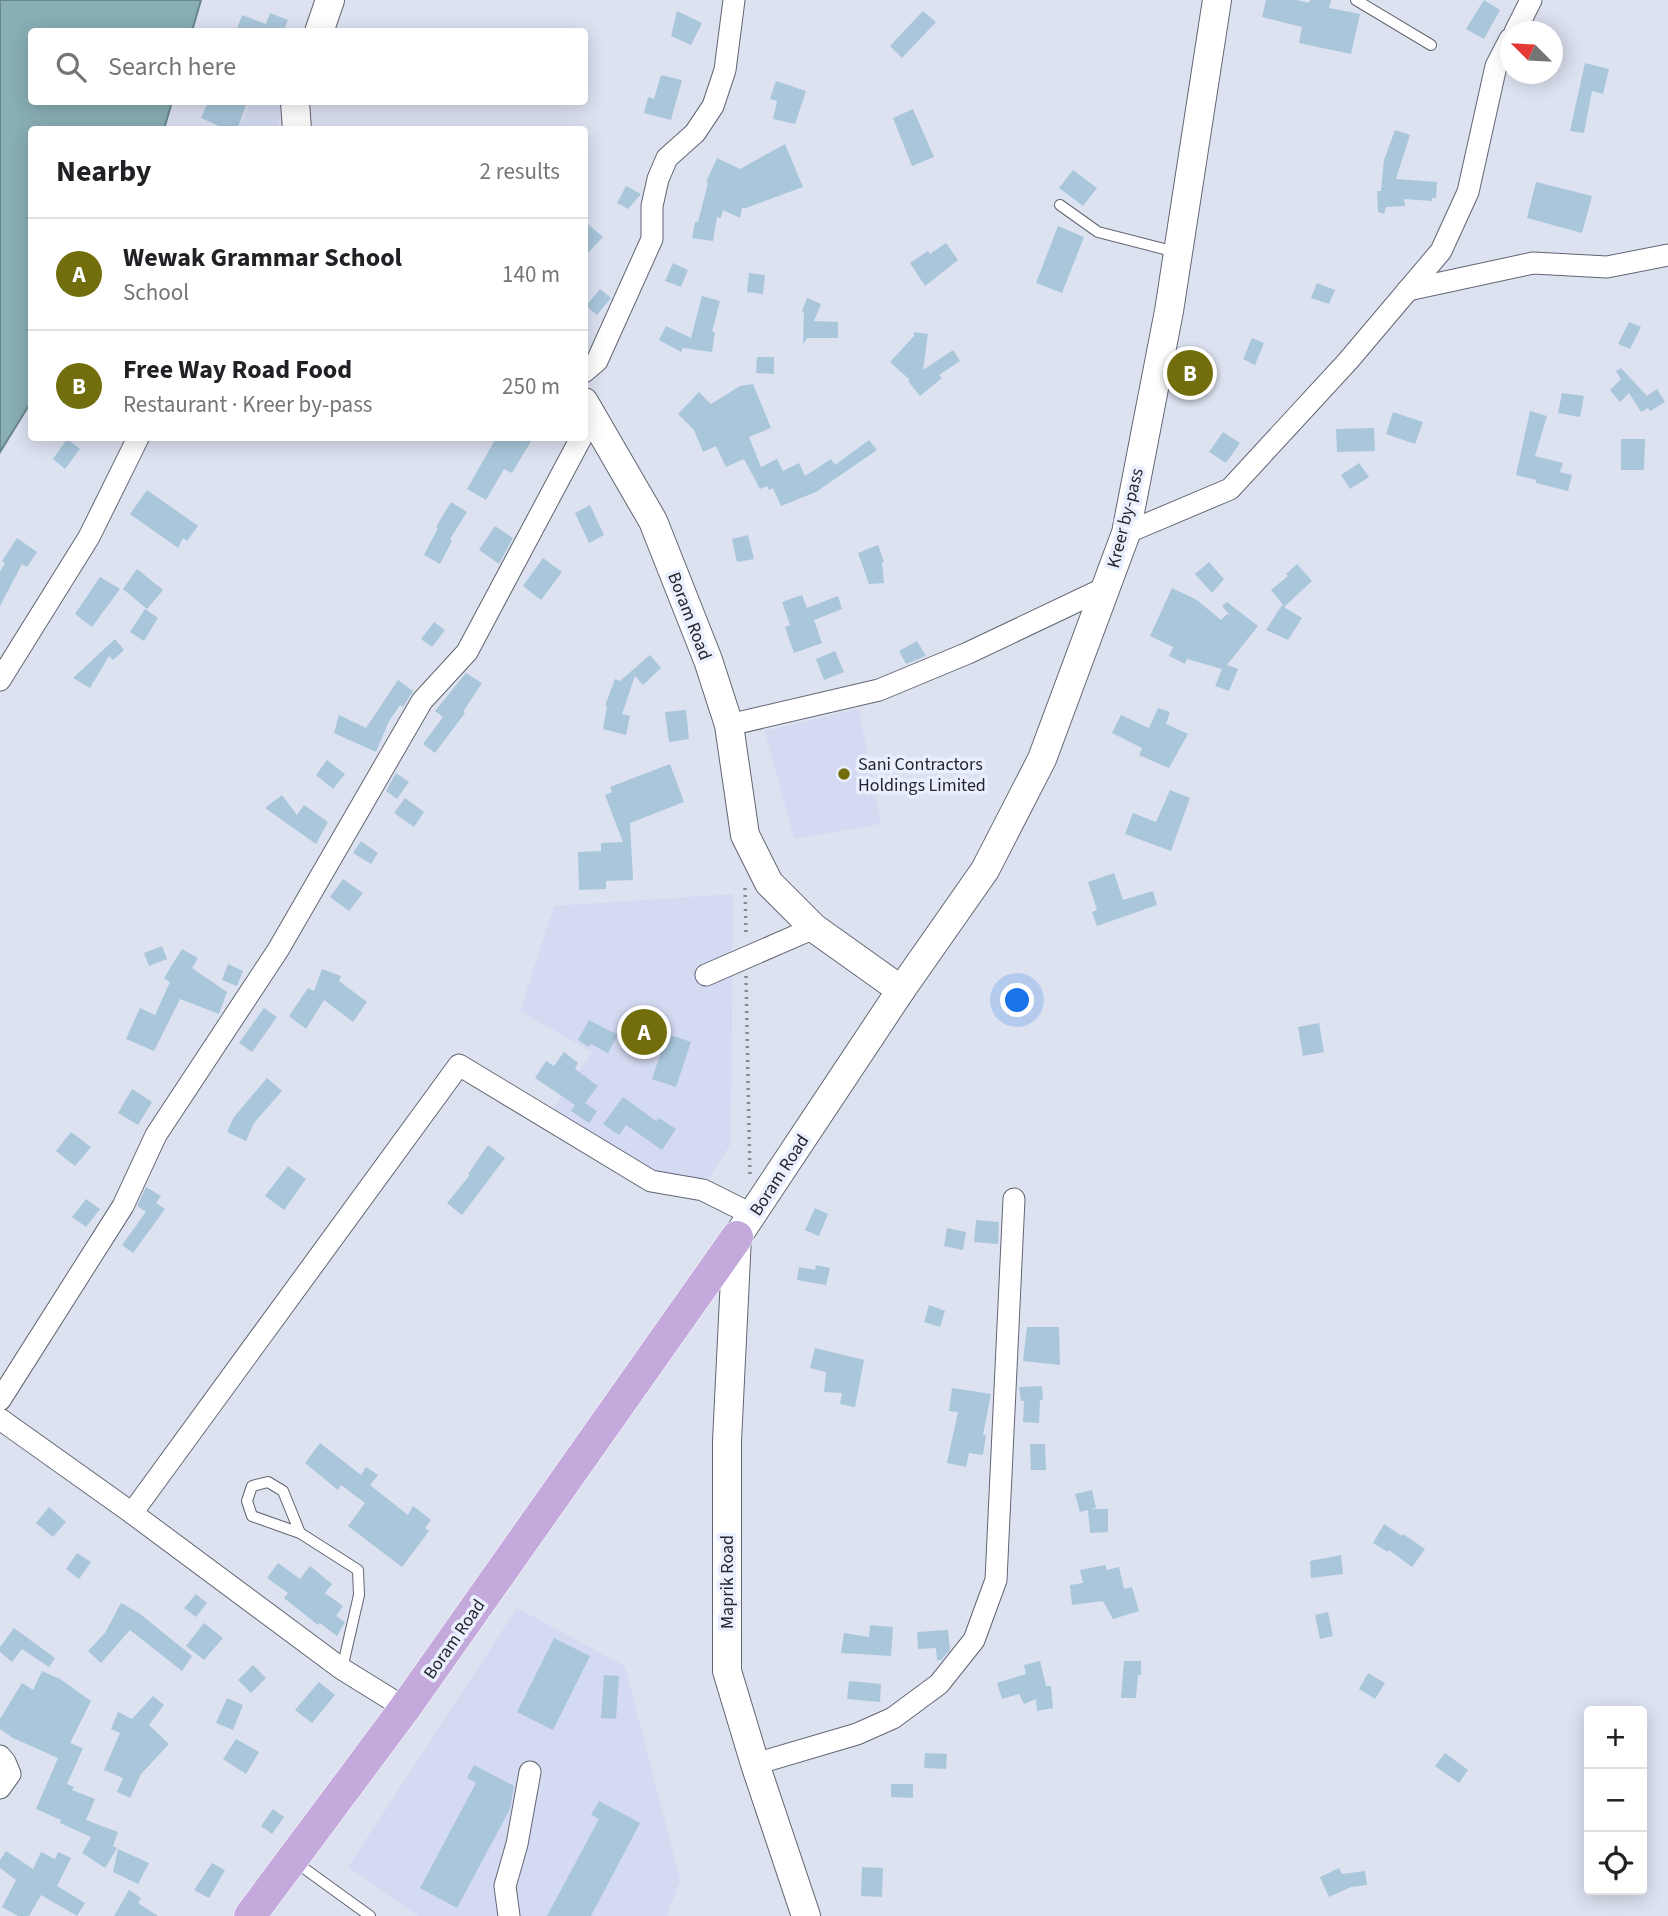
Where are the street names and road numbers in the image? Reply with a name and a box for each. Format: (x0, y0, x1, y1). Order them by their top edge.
street label: Kreer by-pass (1101, 466, 1150, 571)
street label: Boram Road (661, 569, 718, 664)
street label: Boram Road (744, 1130, 815, 1221)
street label: Maprik Road (715, 1535, 740, 1629)
street label: Boram Road (418, 1594, 491, 1684)

